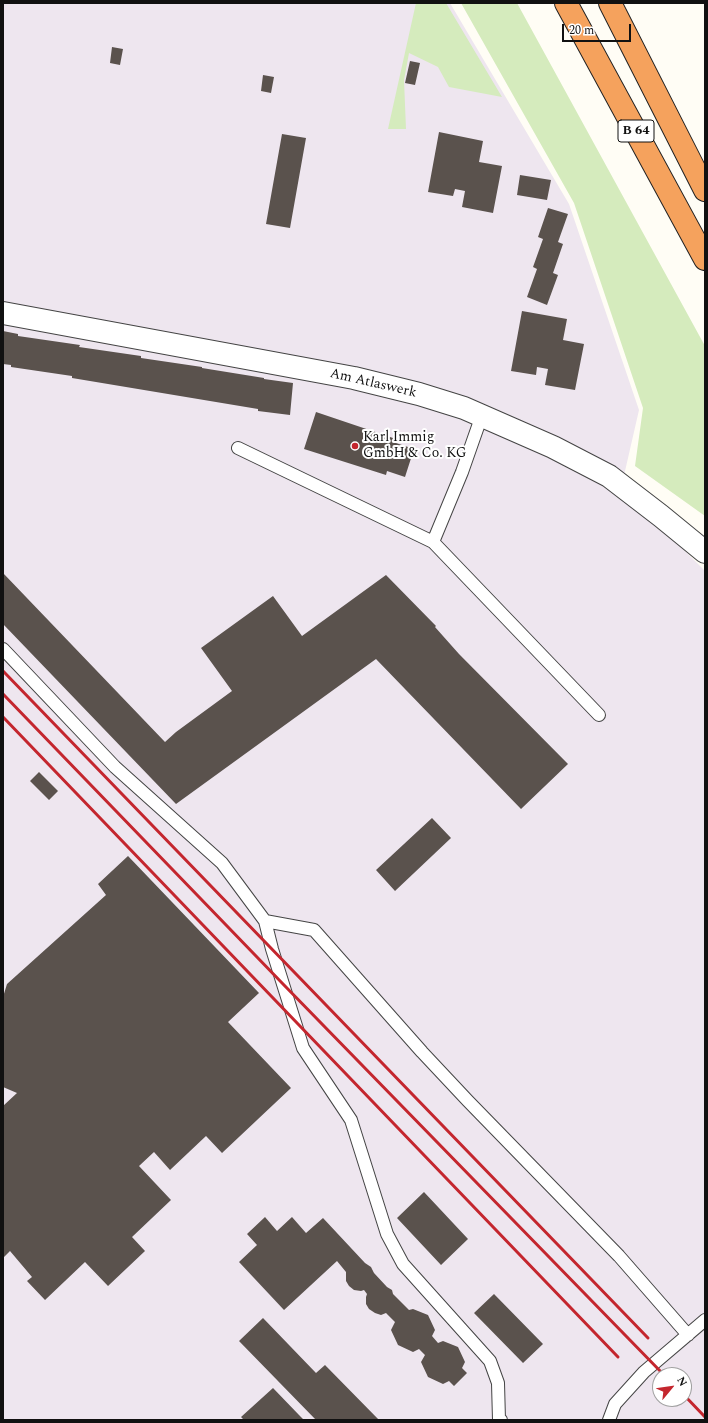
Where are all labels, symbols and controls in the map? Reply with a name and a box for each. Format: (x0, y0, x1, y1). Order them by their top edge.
scale bar (564, 16, 633, 42)
text: 20 m (569, 21, 594, 40)
road number: B 64 (618, 120, 654, 142)
street label: Am Atlaswerk (328, 366, 418, 402)
place label: Karl Immig GmbH & Co. KG (363, 430, 466, 462)
marker: Karl Immig GmbH & Co. KG (350, 441, 360, 451)
north arrow (652, 1367, 692, 1407)
text: N (672, 1373, 692, 1389)

